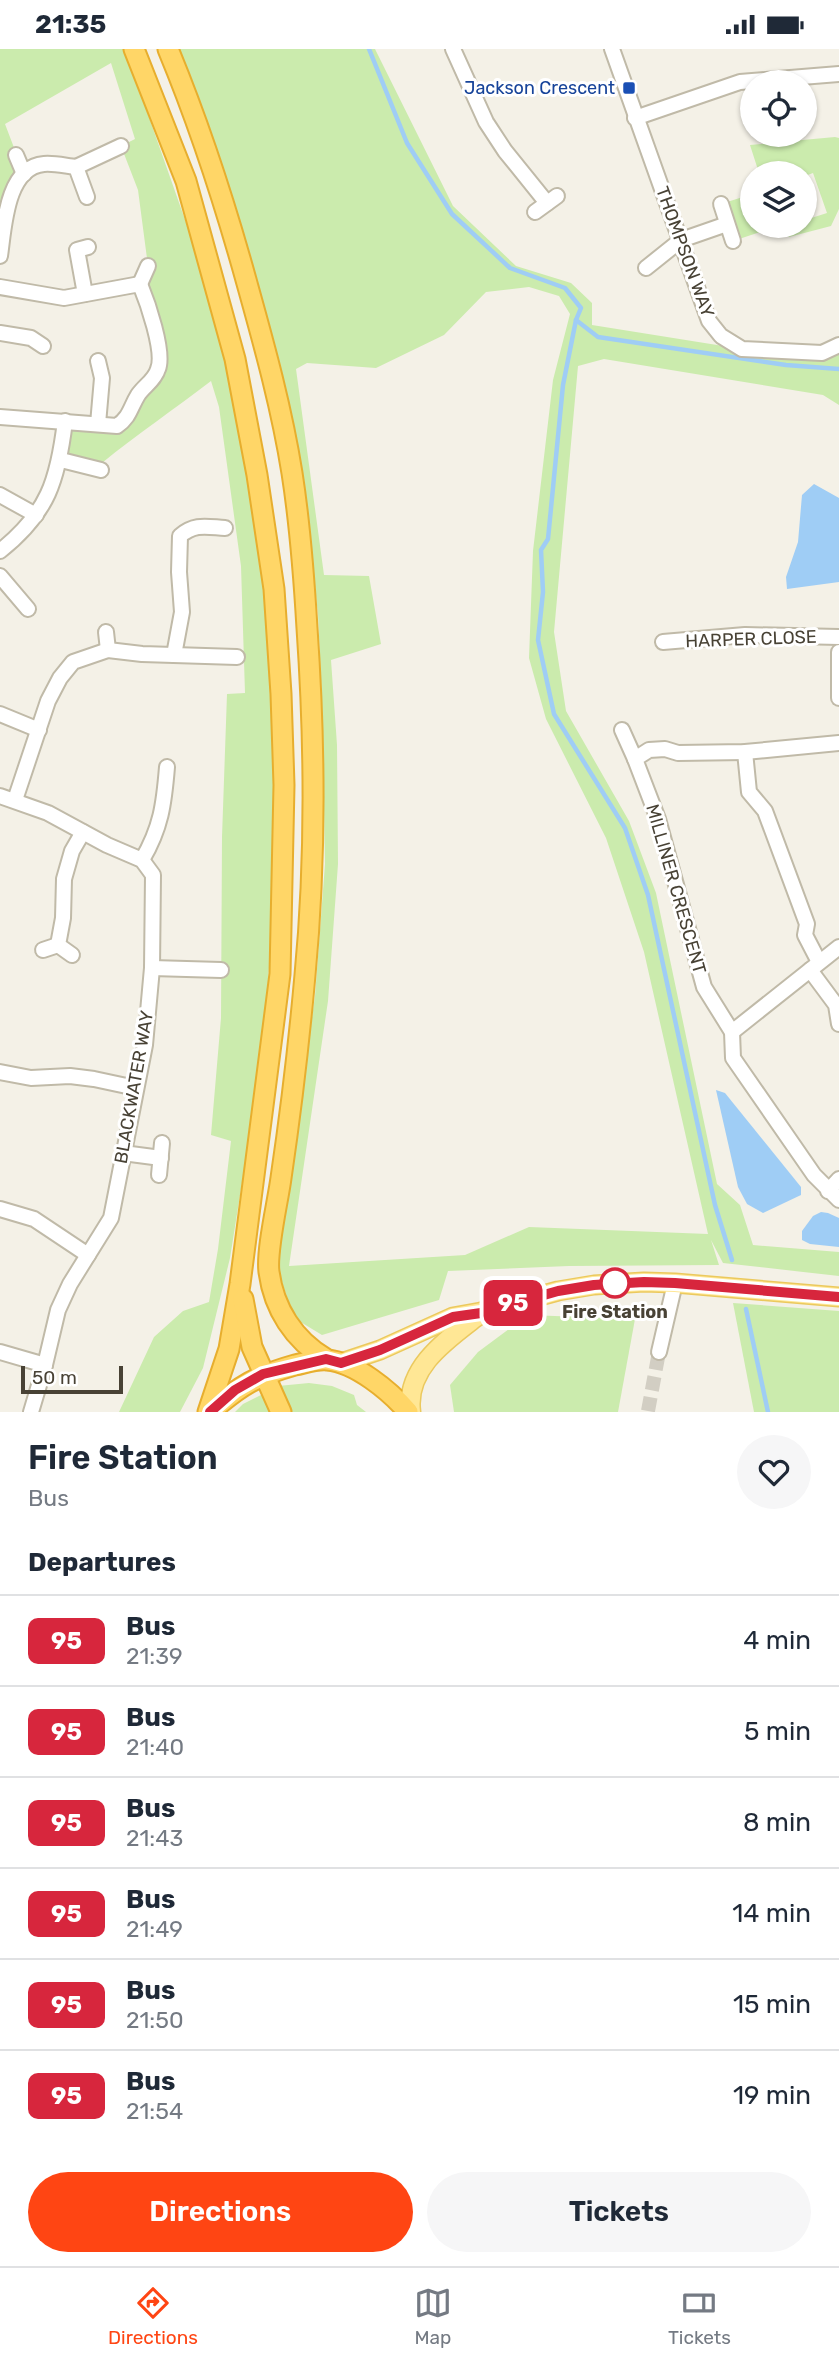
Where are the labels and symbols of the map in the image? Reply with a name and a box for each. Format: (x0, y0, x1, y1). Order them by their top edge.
place label: Jackson Crescent (464, 77, 615, 99)
marker: Jackson Crescent (621, 80, 637, 96)
street label: THOMPSON WAY (651, 184, 719, 321)
street label: HARPER CLOSE (685, 626, 817, 652)
street label: MILLINER CRESCENT (641, 802, 711, 976)
street label: BLACKWATER WAY (110, 1008, 158, 1165)
marker: Fire Station (600, 1268, 630, 1298)
line badge: 95 (482, 1280, 544, 1326)
place label: Fire Station (562, 1301, 668, 1323)
scale bar (21, 1363, 122, 1395)

